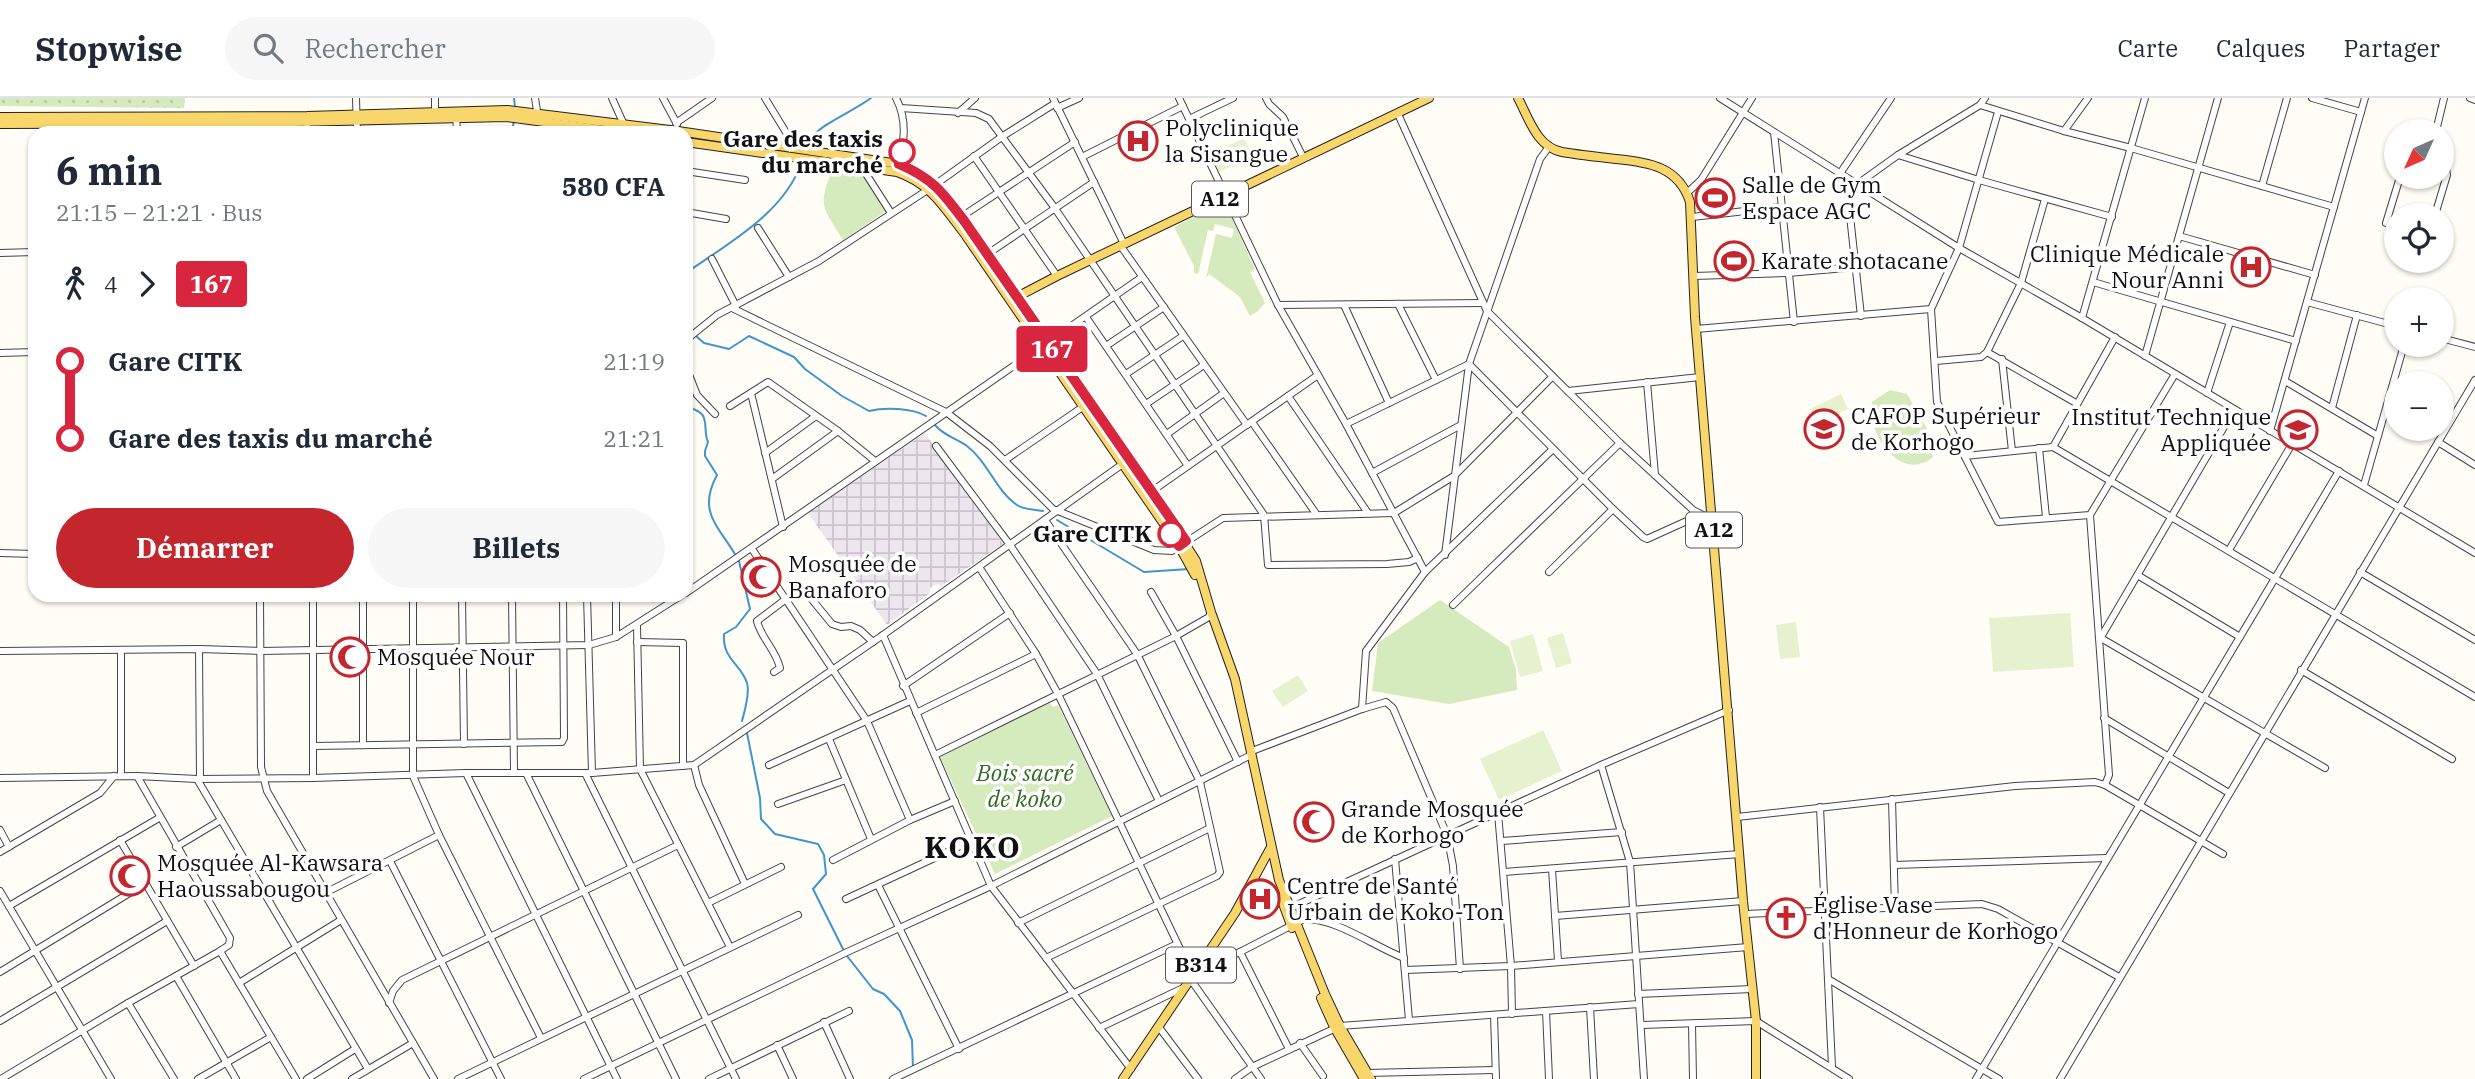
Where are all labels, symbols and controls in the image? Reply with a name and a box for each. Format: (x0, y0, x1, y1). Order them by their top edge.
search box (225, 17, 715, 80)
text: Stopwise (35, 27, 183, 70)
icon: search (249, 29, 287, 67)
text: Rechercher (305, 31, 446, 65)
text: Carte (2117, 32, 2178, 64)
text: Calques (2216, 32, 2306, 64)
text: Partager (2344, 32, 2440, 64)
place label: Polyclinique la Sisangue (1165, 112, 1299, 168)
north arrow (2384, 119, 2454, 189)
map controls (2384, 119, 2454, 441)
hospital icon: Polyclinique la Sisangue (1117, 120, 1159, 162)
place label: Gare des taxis du marché (723, 123, 883, 179)
marker: Gare des taxis du marché (889, 139, 915, 165)
text: 6 min (56, 146, 162, 195)
text: 580 CFA (562, 169, 665, 203)
place label: Salle de Gym Espace AGC (1742, 169, 1882, 225)
sports icon: Salle de Gym Espace AGC (1694, 177, 1736, 219)
road number: A12 (1192, 182, 1248, 217)
text: 21:15 – 21:21 · Bus (56, 197, 263, 227)
button: locate (2384, 203, 2454, 273)
place label: Clinique Médicale Nour Anni (2030, 238, 2224, 294)
sports icon: Karate shotacane (1713, 240, 1755, 282)
place label: Karate shotacane (1761, 245, 1948, 275)
hospital icon: Clinique Médicale Nour Anni (2230, 246, 2272, 288)
icon: walk (56, 265, 94, 303)
icon: forward (128, 265, 166, 303)
text: 167 (190, 268, 233, 300)
text: 4 (104, 269, 118, 299)
button: + (2384, 287, 2454, 357)
line badge: 167 (1012, 326, 1092, 372)
text: 167 (1030, 333, 1074, 365)
text: Gare CITK (108, 344, 243, 378)
text: 21:19 (603, 346, 665, 376)
button: − (2384, 371, 2454, 441)
place label: CAFOP Supérieur de Korhogo (1851, 400, 2040, 456)
place label: Institut Technique Appliquée (2071, 401, 2271, 457)
school or university icon: CAFOP Supérieur de Korhogo (1803, 408, 1845, 450)
school or university icon: Institut Technique Appliquée (2277, 409, 2319, 451)
text: Gare des taxis du marché (108, 421, 433, 455)
text: 21:21 (603, 423, 665, 453)
button: Démarrer (56, 508, 354, 588)
button: Billets (368, 508, 665, 588)
road number: A12 (1686, 512, 1742, 548)
place label: Gare CITK (1033, 518, 1152, 548)
marker: Gare CITK (1158, 521, 1184, 547)
place label: Mosquée de Banaforo (788, 548, 917, 604)
mosque icon: Mosquée de Banaforo (740, 556, 782, 598)
mosque icon: Mosquée Nour (329, 636, 371, 678)
place label: Mosquée Nour (377, 641, 534, 671)
park label: Bois sacré de koko (976, 757, 1074, 813)
place label: Grande Mosquée de Korhogo (1341, 793, 1524, 849)
mosque icon: Grande Mosquée de Korhogo (1293, 801, 1335, 843)
district label: KOKO (924, 827, 1022, 866)
place label: Mosquée Al-Kawsara Haoussabougou (157, 847, 383, 903)
mosque icon: Mosquée Al-Kawsara Haoussabougou (109, 855, 151, 897)
place label: Centre de Santé Urbain de Koko-Ton (1287, 870, 1504, 926)
hospital icon: Centre de Santé Urbain de Koko-Ton (1239, 878, 1281, 920)
place label: Église Vase d'Honneur de Korhogo (1813, 889, 2058, 945)
church icon: Église Vase d'Honneur de Korhogo (1765, 897, 1807, 939)
road number: B314 (1166, 948, 1236, 982)

